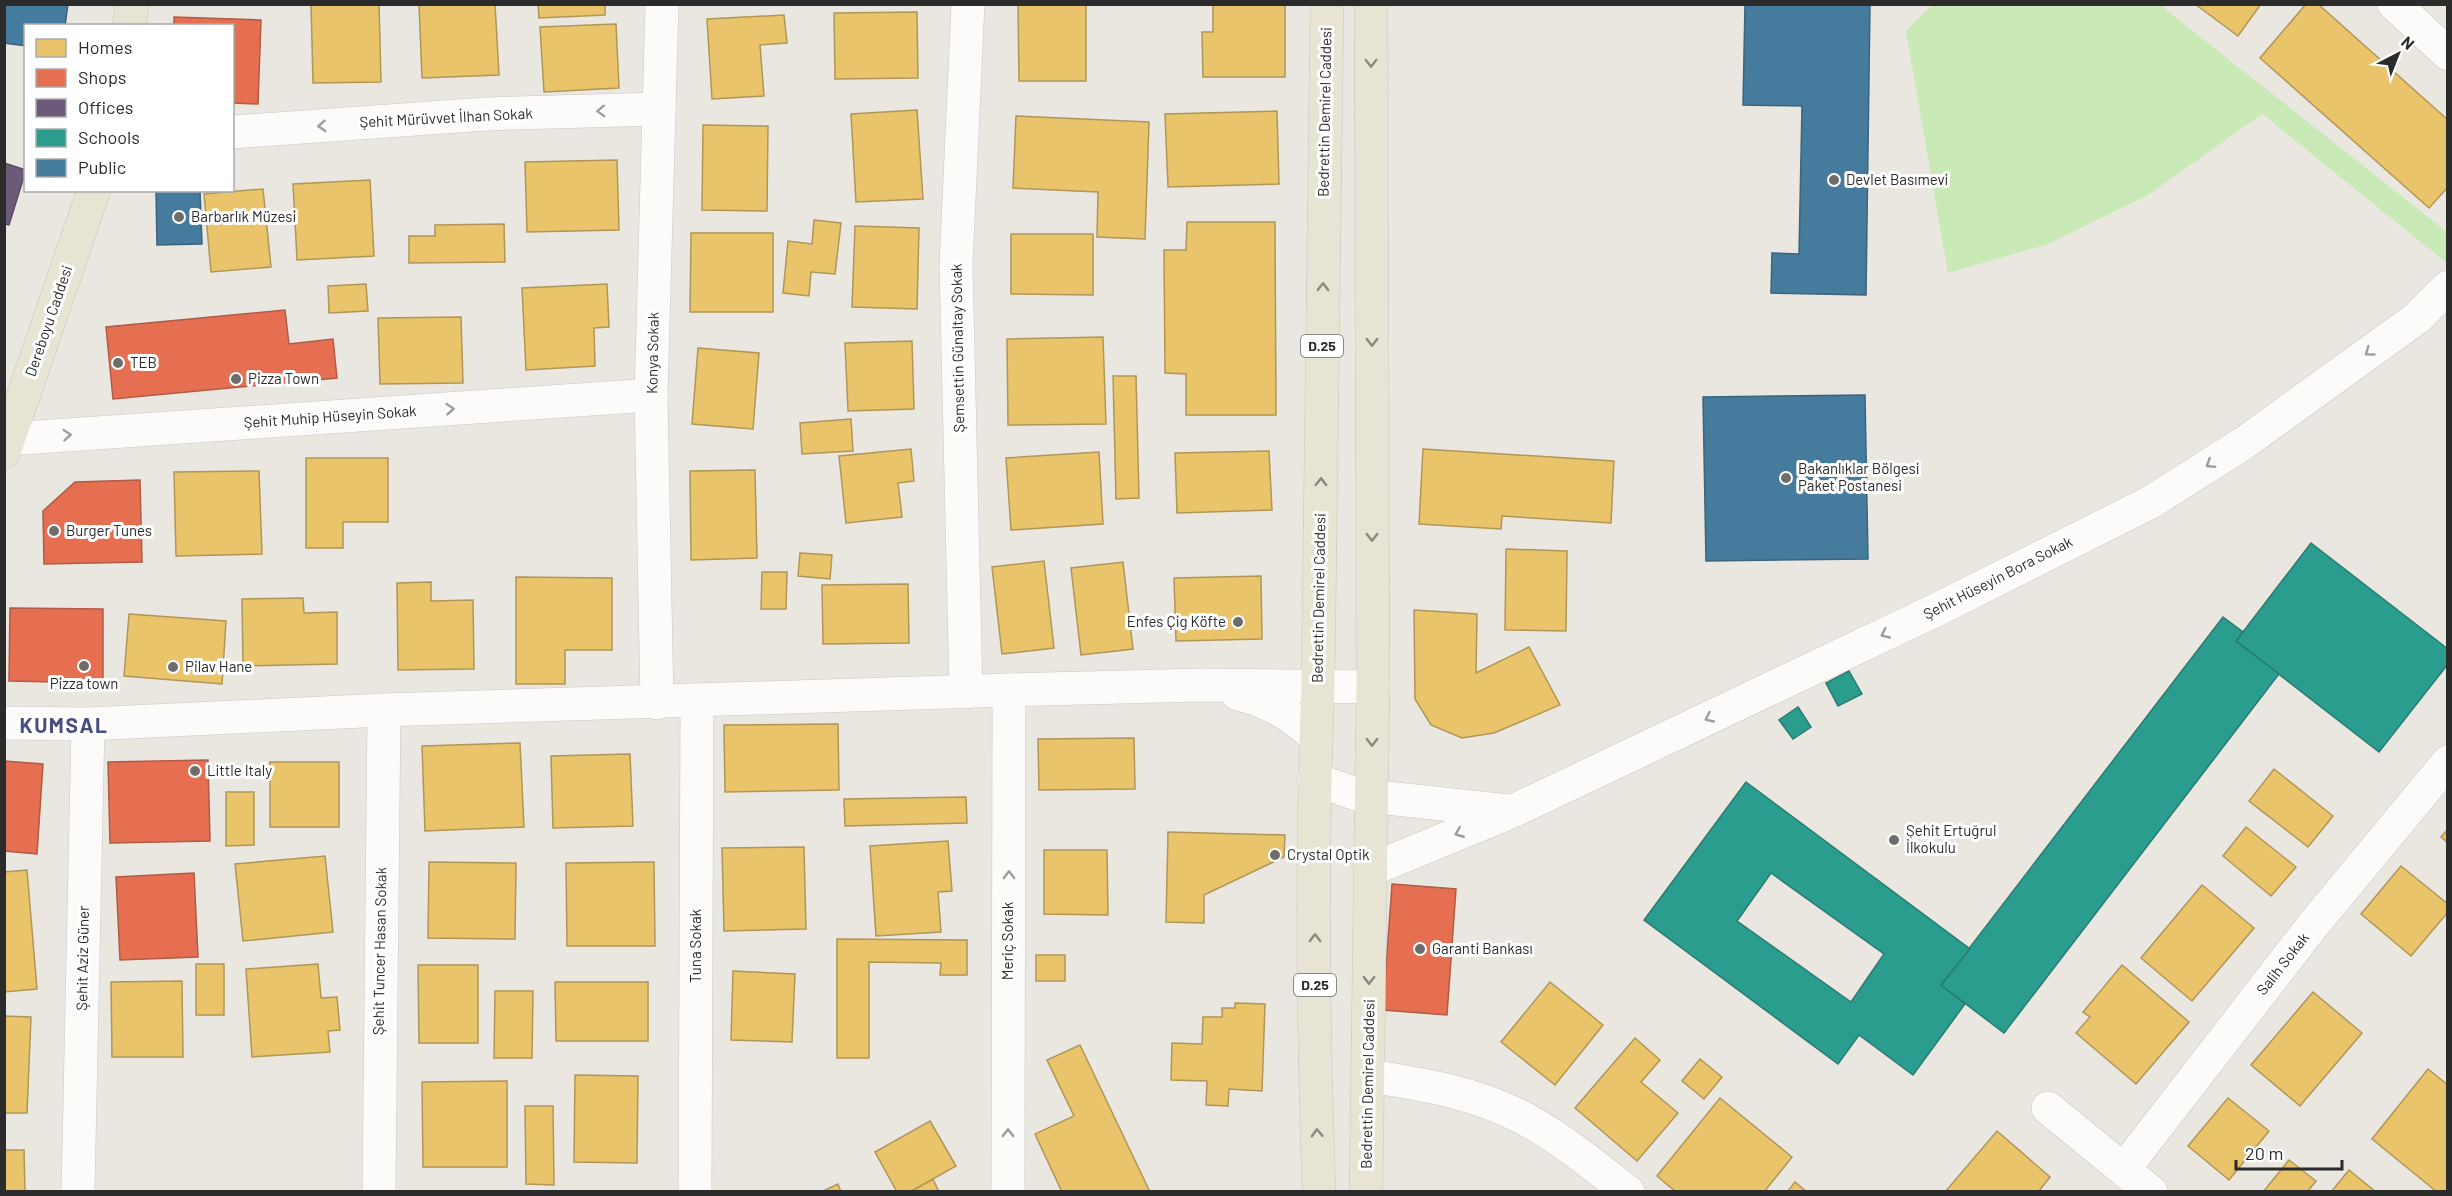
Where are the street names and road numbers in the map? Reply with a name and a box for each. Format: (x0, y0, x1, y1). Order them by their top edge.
street label: Bedrettin Demirel Caddesi (1314, 27, 1334, 197)
street label: Şehit Mürüvvet İlhan Sokak (359, 103, 534, 131)
street label: Dereboyu Caddesi (21, 263, 76, 379)
street label: Şemsettin Günaltay Sokak (947, 263, 967, 433)
street label: Konya Sokak (642, 311, 662, 394)
road number: D.25 (1301, 335, 1343, 357)
street label: Şehit Muhip Hüseyin Sokak (243, 401, 417, 431)
street label: Bedrettin Demirel Caddesi (1308, 513, 1328, 683)
street label: Şehit Hüseyin Bora Sokak (1920, 531, 2076, 623)
street label: Şehit Tuncer Hasan Sokak (369, 866, 389, 1035)
street label: Meriç Sokak (998, 901, 1016, 980)
street label: Şehit Aziz Güner (72, 905, 92, 1011)
street label: Tuna Sokak (686, 908, 704, 983)
street label: Salih Sokak (2252, 928, 2312, 998)
road number: D.25 (1294, 974, 1336, 996)
street label: Bedrettin Demirel Caddesi (1357, 999, 1377, 1169)

